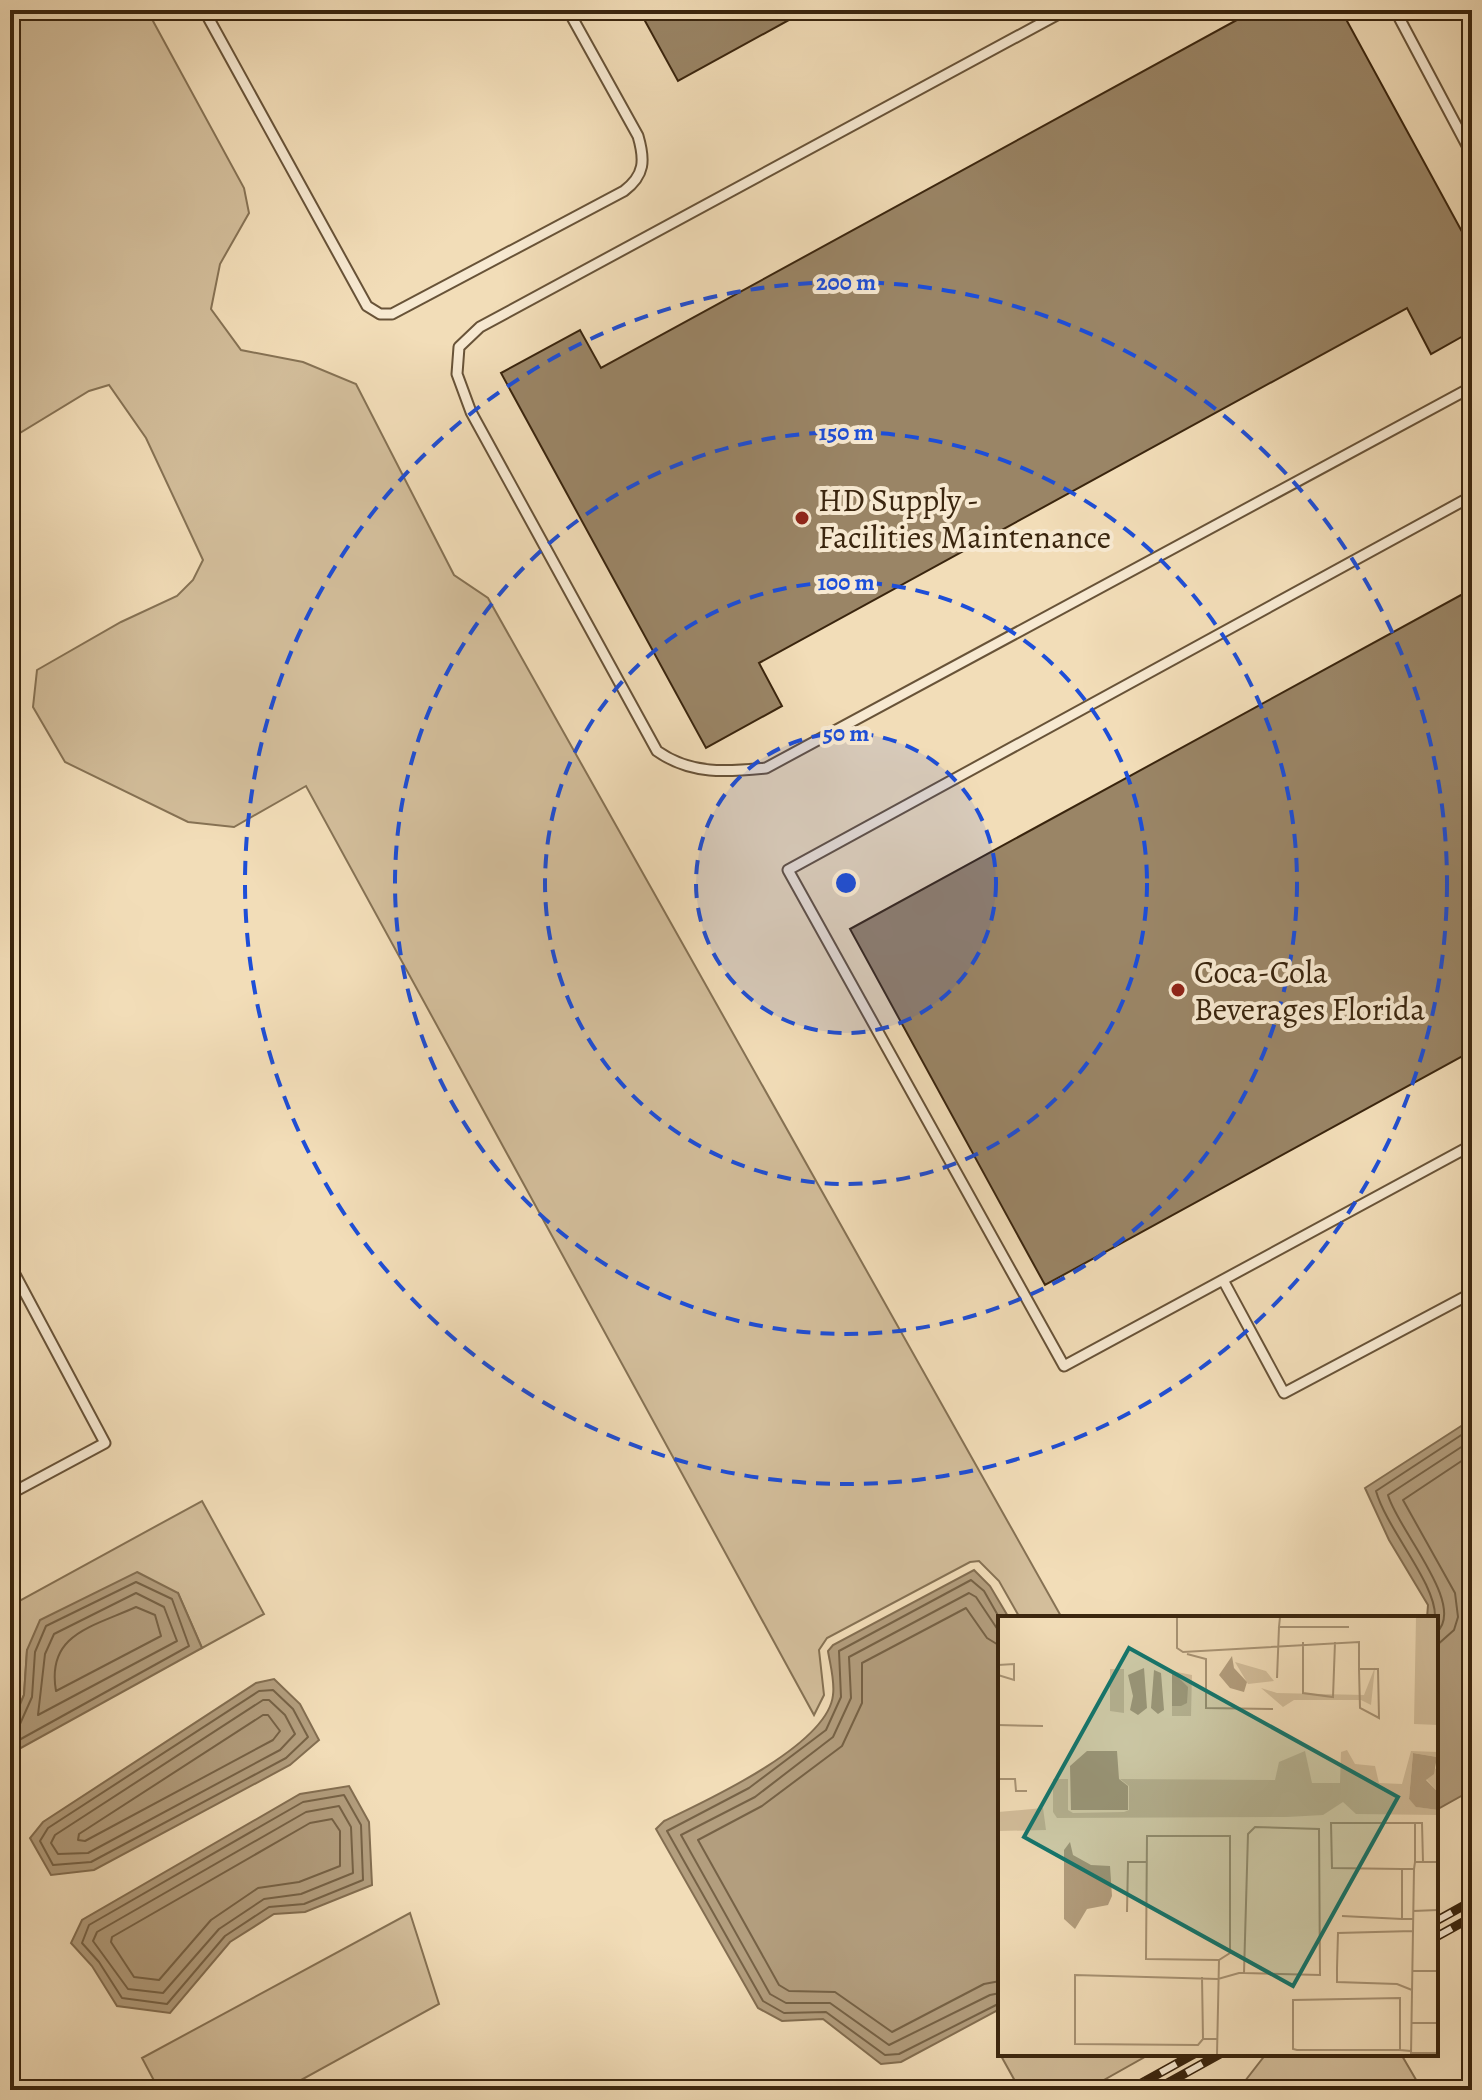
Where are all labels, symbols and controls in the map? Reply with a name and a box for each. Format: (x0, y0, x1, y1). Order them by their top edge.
text: 200 m (816, 266, 876, 298)
text: 150 m (818, 416, 874, 448)
place label: HD Supply - Facilities Maintenance (818, 478, 1111, 559)
marker: HD Supply - Facilities Maintenance (793, 509, 811, 527)
text: 100 m (817, 566, 875, 598)
text: 50 m (823, 717, 869, 749)
centre of rings (832, 869, 860, 897)
place label: Coca-Cola Beverages Florida (1194, 950, 1425, 1031)
marker: Coca-Cola Beverages Florida (1169, 981, 1187, 999)
inset map (998, 1616, 1438, 2056)

